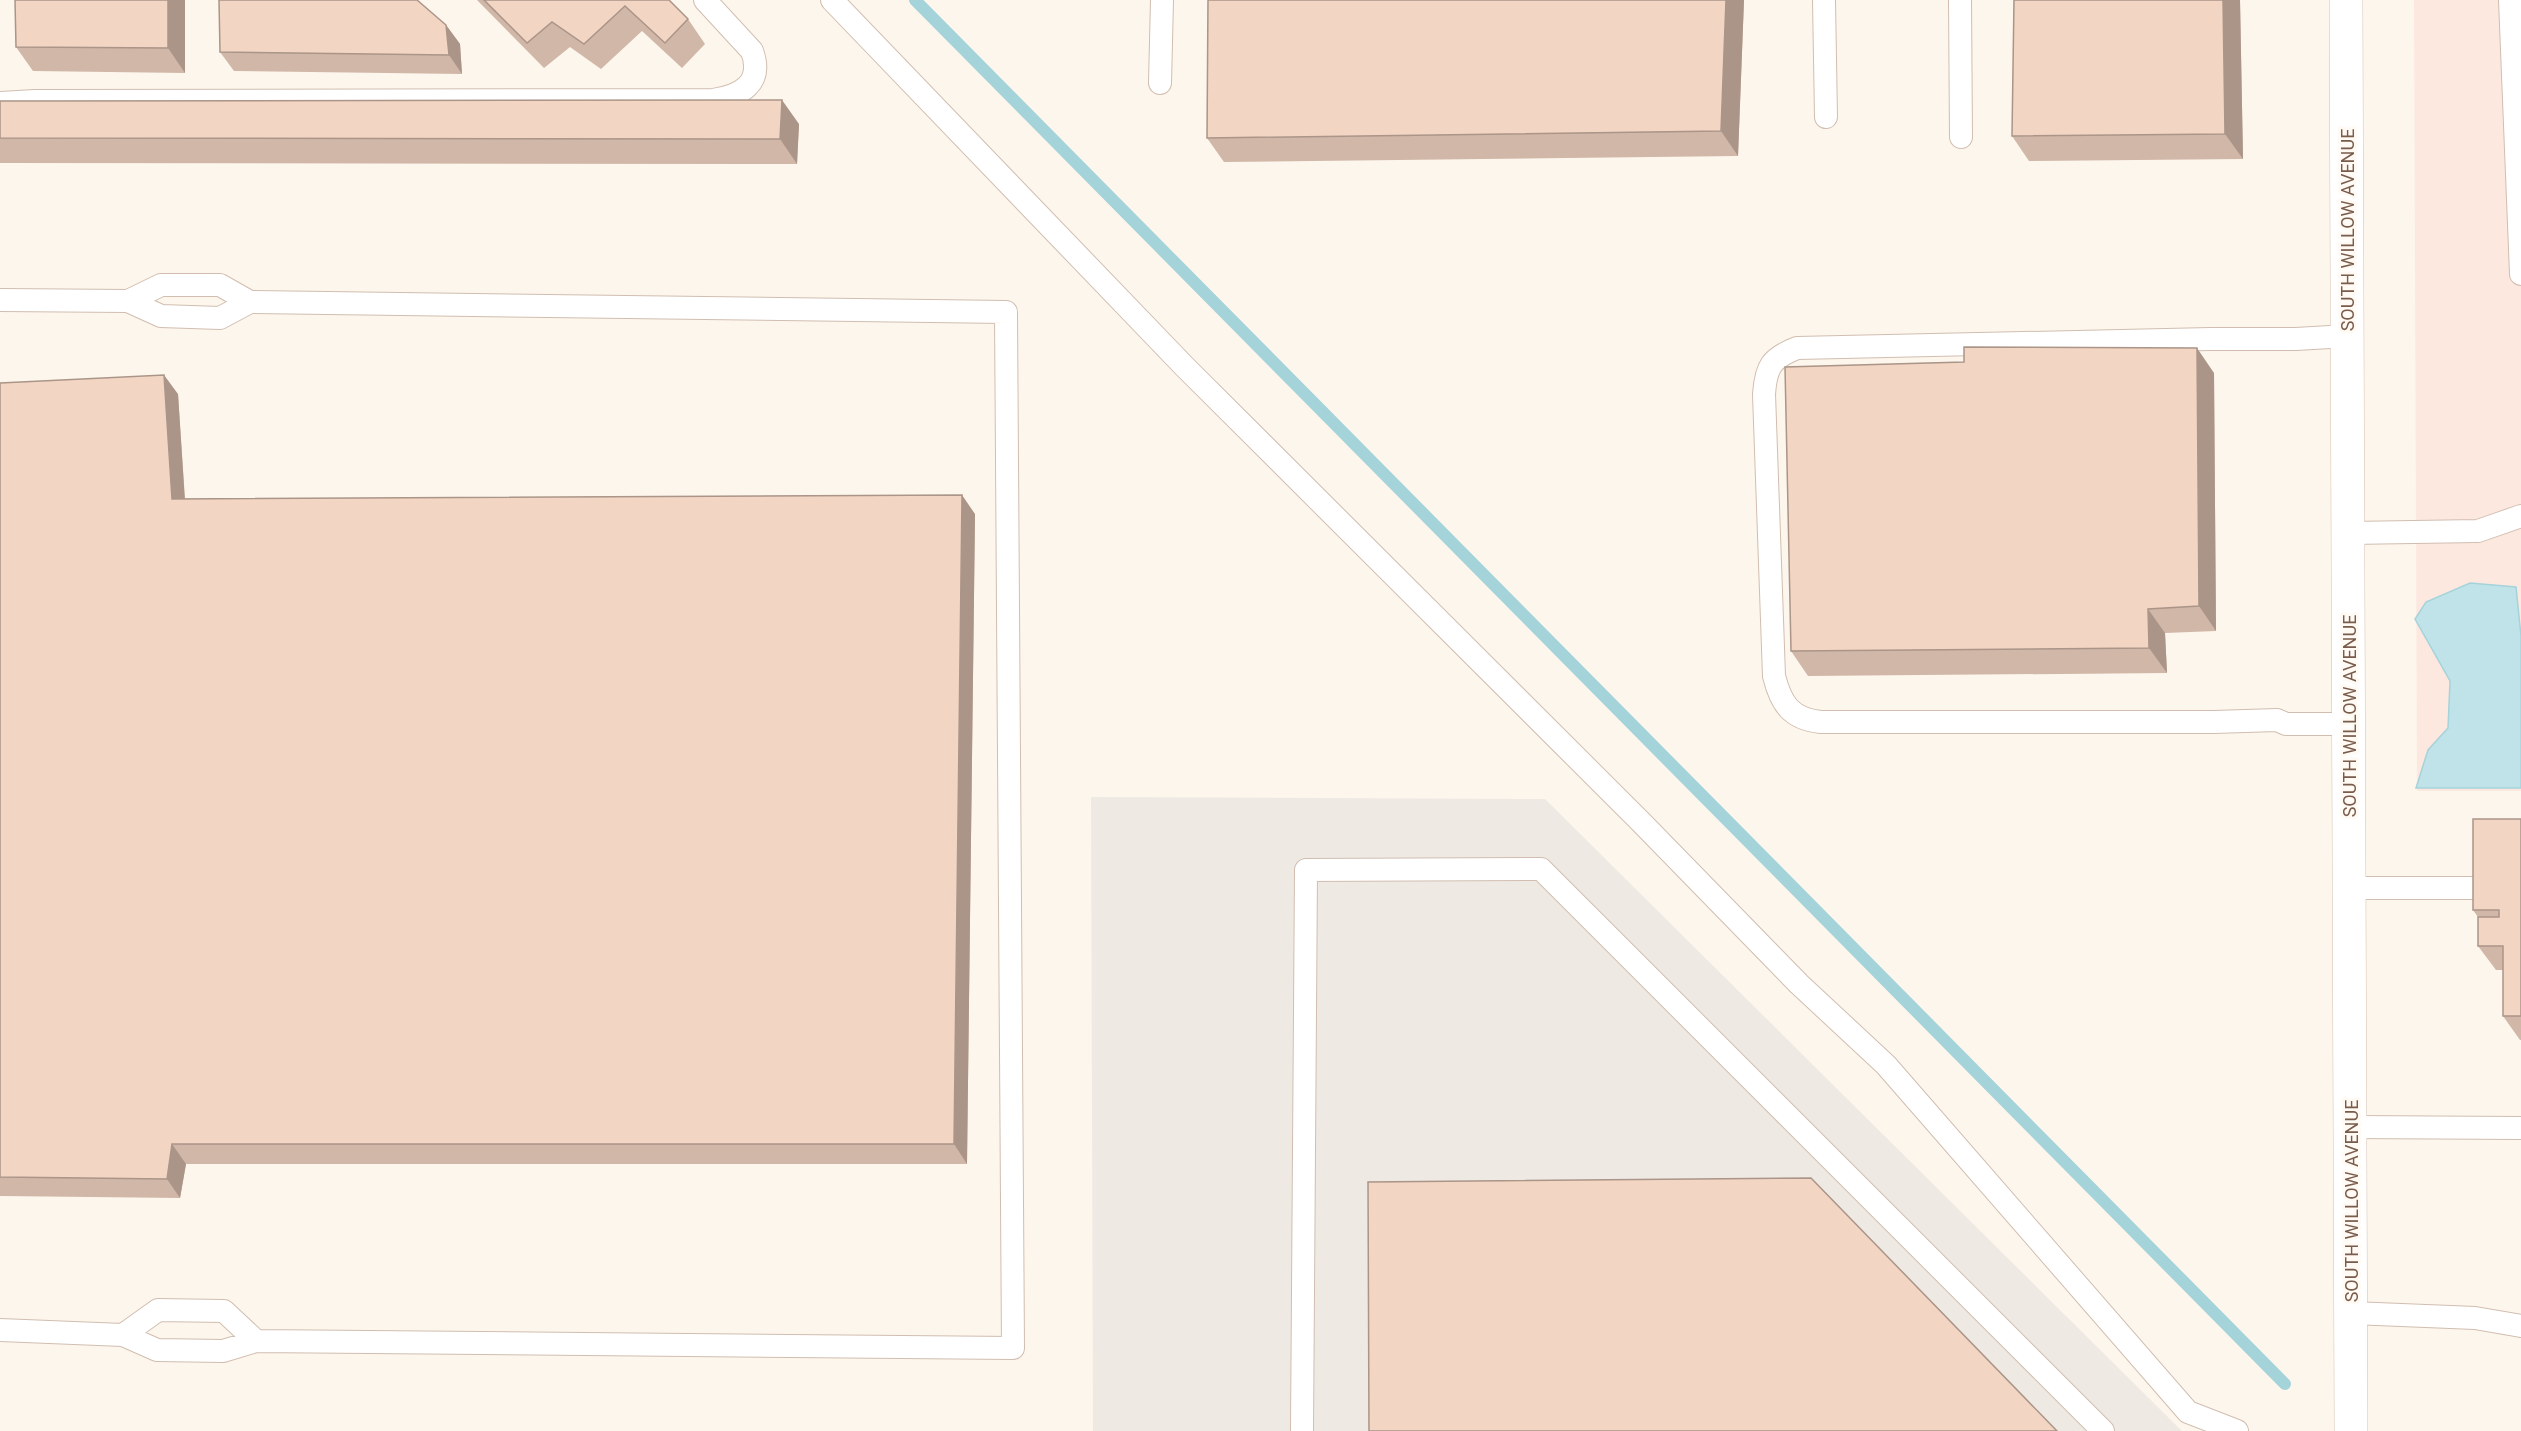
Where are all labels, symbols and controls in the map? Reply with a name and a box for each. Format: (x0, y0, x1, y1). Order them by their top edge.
street label: SOUTH WILLOW AVENUE (2337, 129, 2358, 331)
street label: SOUTH WILLOW AVENUE (2339, 615, 2360, 817)
street label: SOUTH WILLOW AVENUE (2341, 1100, 2362, 1302)

